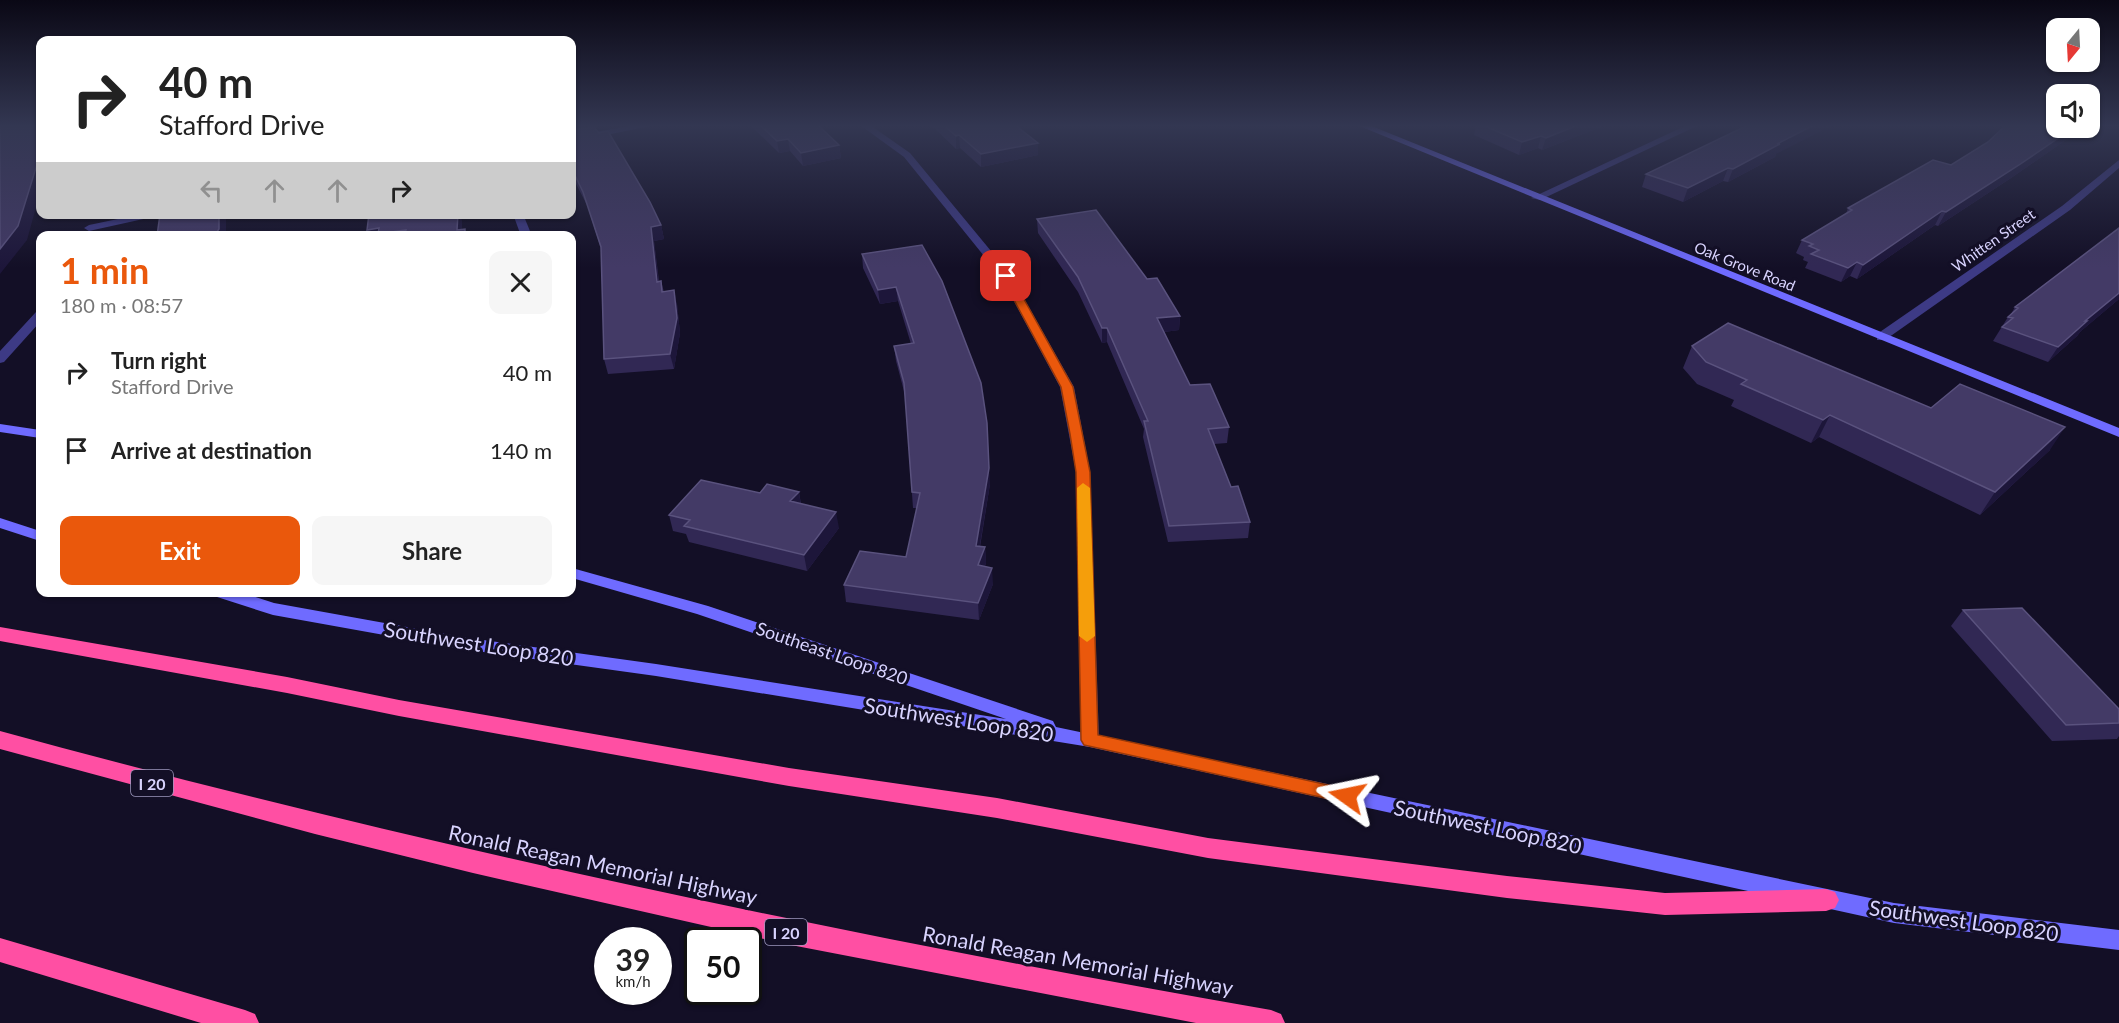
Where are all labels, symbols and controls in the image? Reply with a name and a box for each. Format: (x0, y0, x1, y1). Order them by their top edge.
north arrow (2046, 18, 2100, 72)
map controls (2046, 18, 2100, 138)
text: 40 m (159, 57, 253, 107)
icon: right (60, 60, 138, 138)
button: sound (2046, 84, 2100, 138)
text: Stafford Drive (159, 108, 324, 141)
icon: left (195, 174, 228, 207)
icon: ahead (258, 174, 291, 207)
icon: ahead (321, 174, 354, 207)
icon: right (384, 174, 417, 207)
street label: Whitten Street (1948, 204, 2039, 275)
street label: Oak Grove Road (1692, 238, 1798, 294)
text: 1 min (60, 248, 149, 292)
pin (980, 250, 1031, 301)
button: close (489, 251, 552, 314)
icon: arrive (989, 259, 1022, 292)
text: 180 m · 08:57 (60, 293, 183, 317)
text: Turn right (111, 347, 206, 374)
icon: right (60, 356, 93, 389)
text: 40 m (503, 359, 552, 386)
text: Stafford Drive (111, 374, 234, 398)
icon: arrive (60, 434, 93, 467)
text: Arrive at destination (111, 437, 312, 464)
text: 140 m (490, 437, 552, 464)
button: Exit (60, 516, 300, 585)
button: Share (312, 516, 552, 585)
street label: Southwest Loop 820 (383, 616, 575, 670)
street label: Southeast Loop 820 (753, 617, 911, 689)
street label: Southwest Loop 820 (863, 692, 1055, 746)
position arrow (1315, 764, 1379, 828)
road number: I 20 (131, 770, 173, 796)
street label: Southwest Loop 820 (1392, 794, 1584, 858)
street label: Ronald Reagan Memorial Highway (446, 819, 760, 909)
street label: Southwest Loop 820 (1868, 894, 2060, 946)
road number: I 20 (765, 919, 807, 945)
street label: Ronald Reagan Memorial Highway (921, 920, 1235, 1000)
speed limit sign: 50 (684, 927, 762, 1005)
text: 39 (616, 941, 650, 977)
text: km/h (615, 972, 651, 990)

